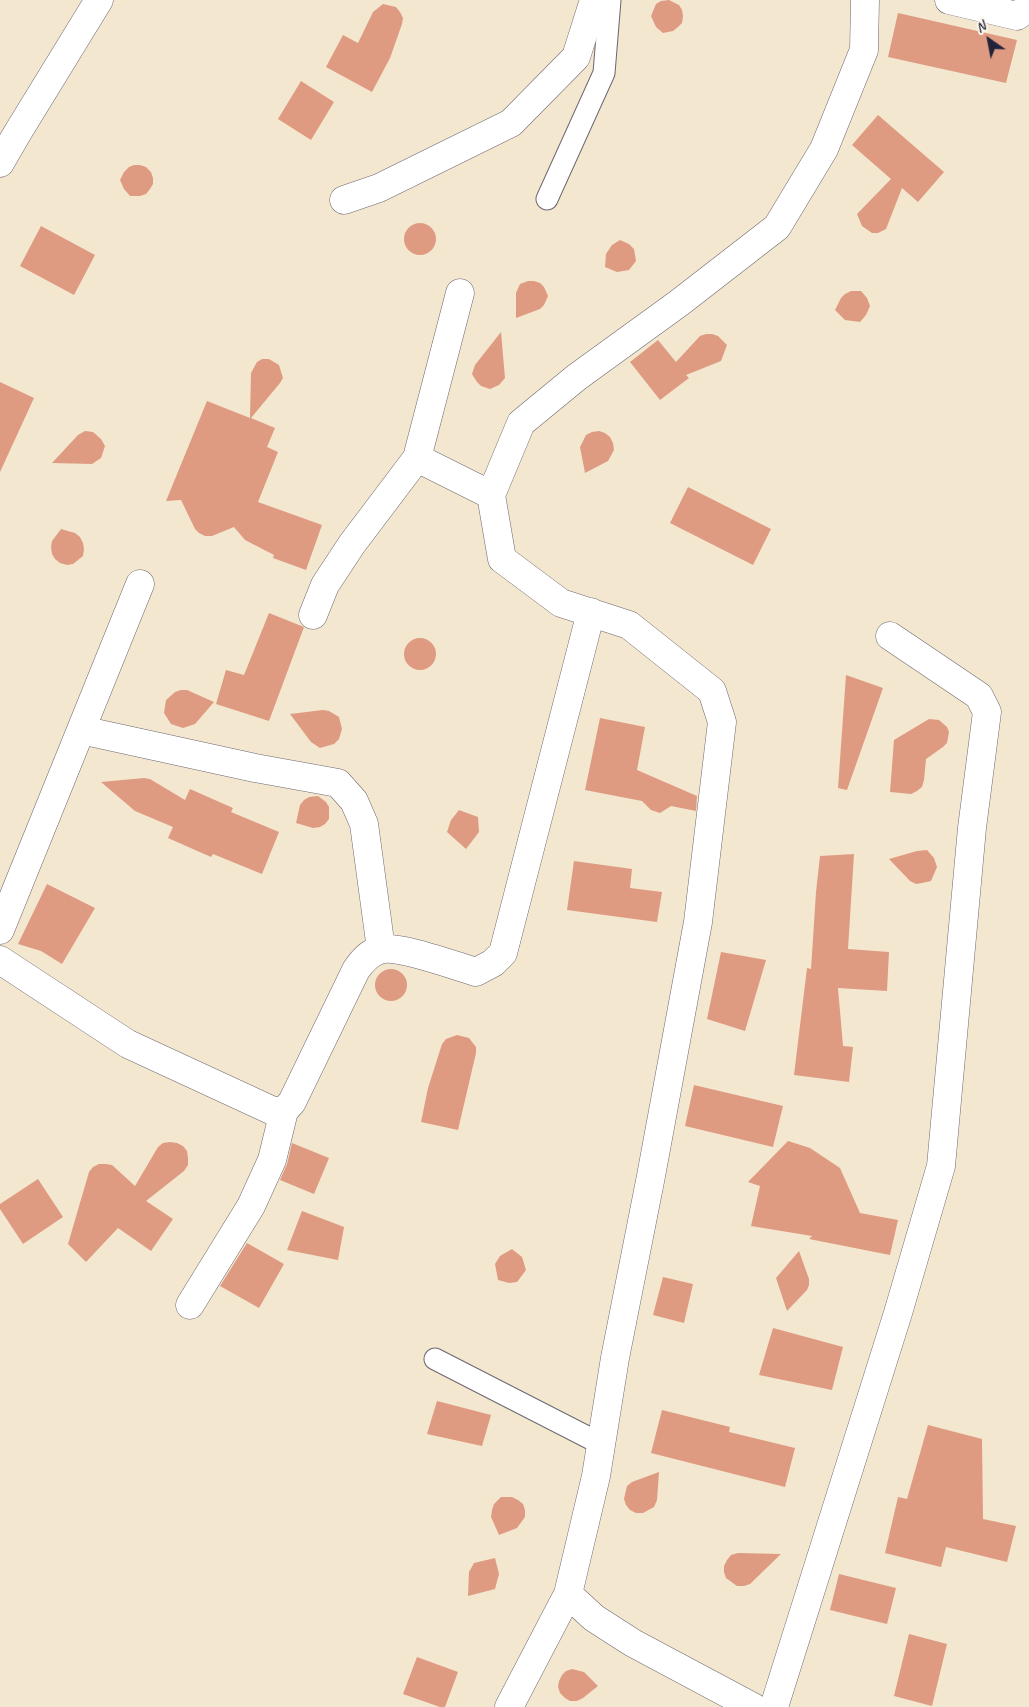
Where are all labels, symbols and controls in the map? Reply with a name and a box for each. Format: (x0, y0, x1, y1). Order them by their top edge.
north arrow (964, 15, 1014, 65)
text: N (972, 18, 989, 36)

